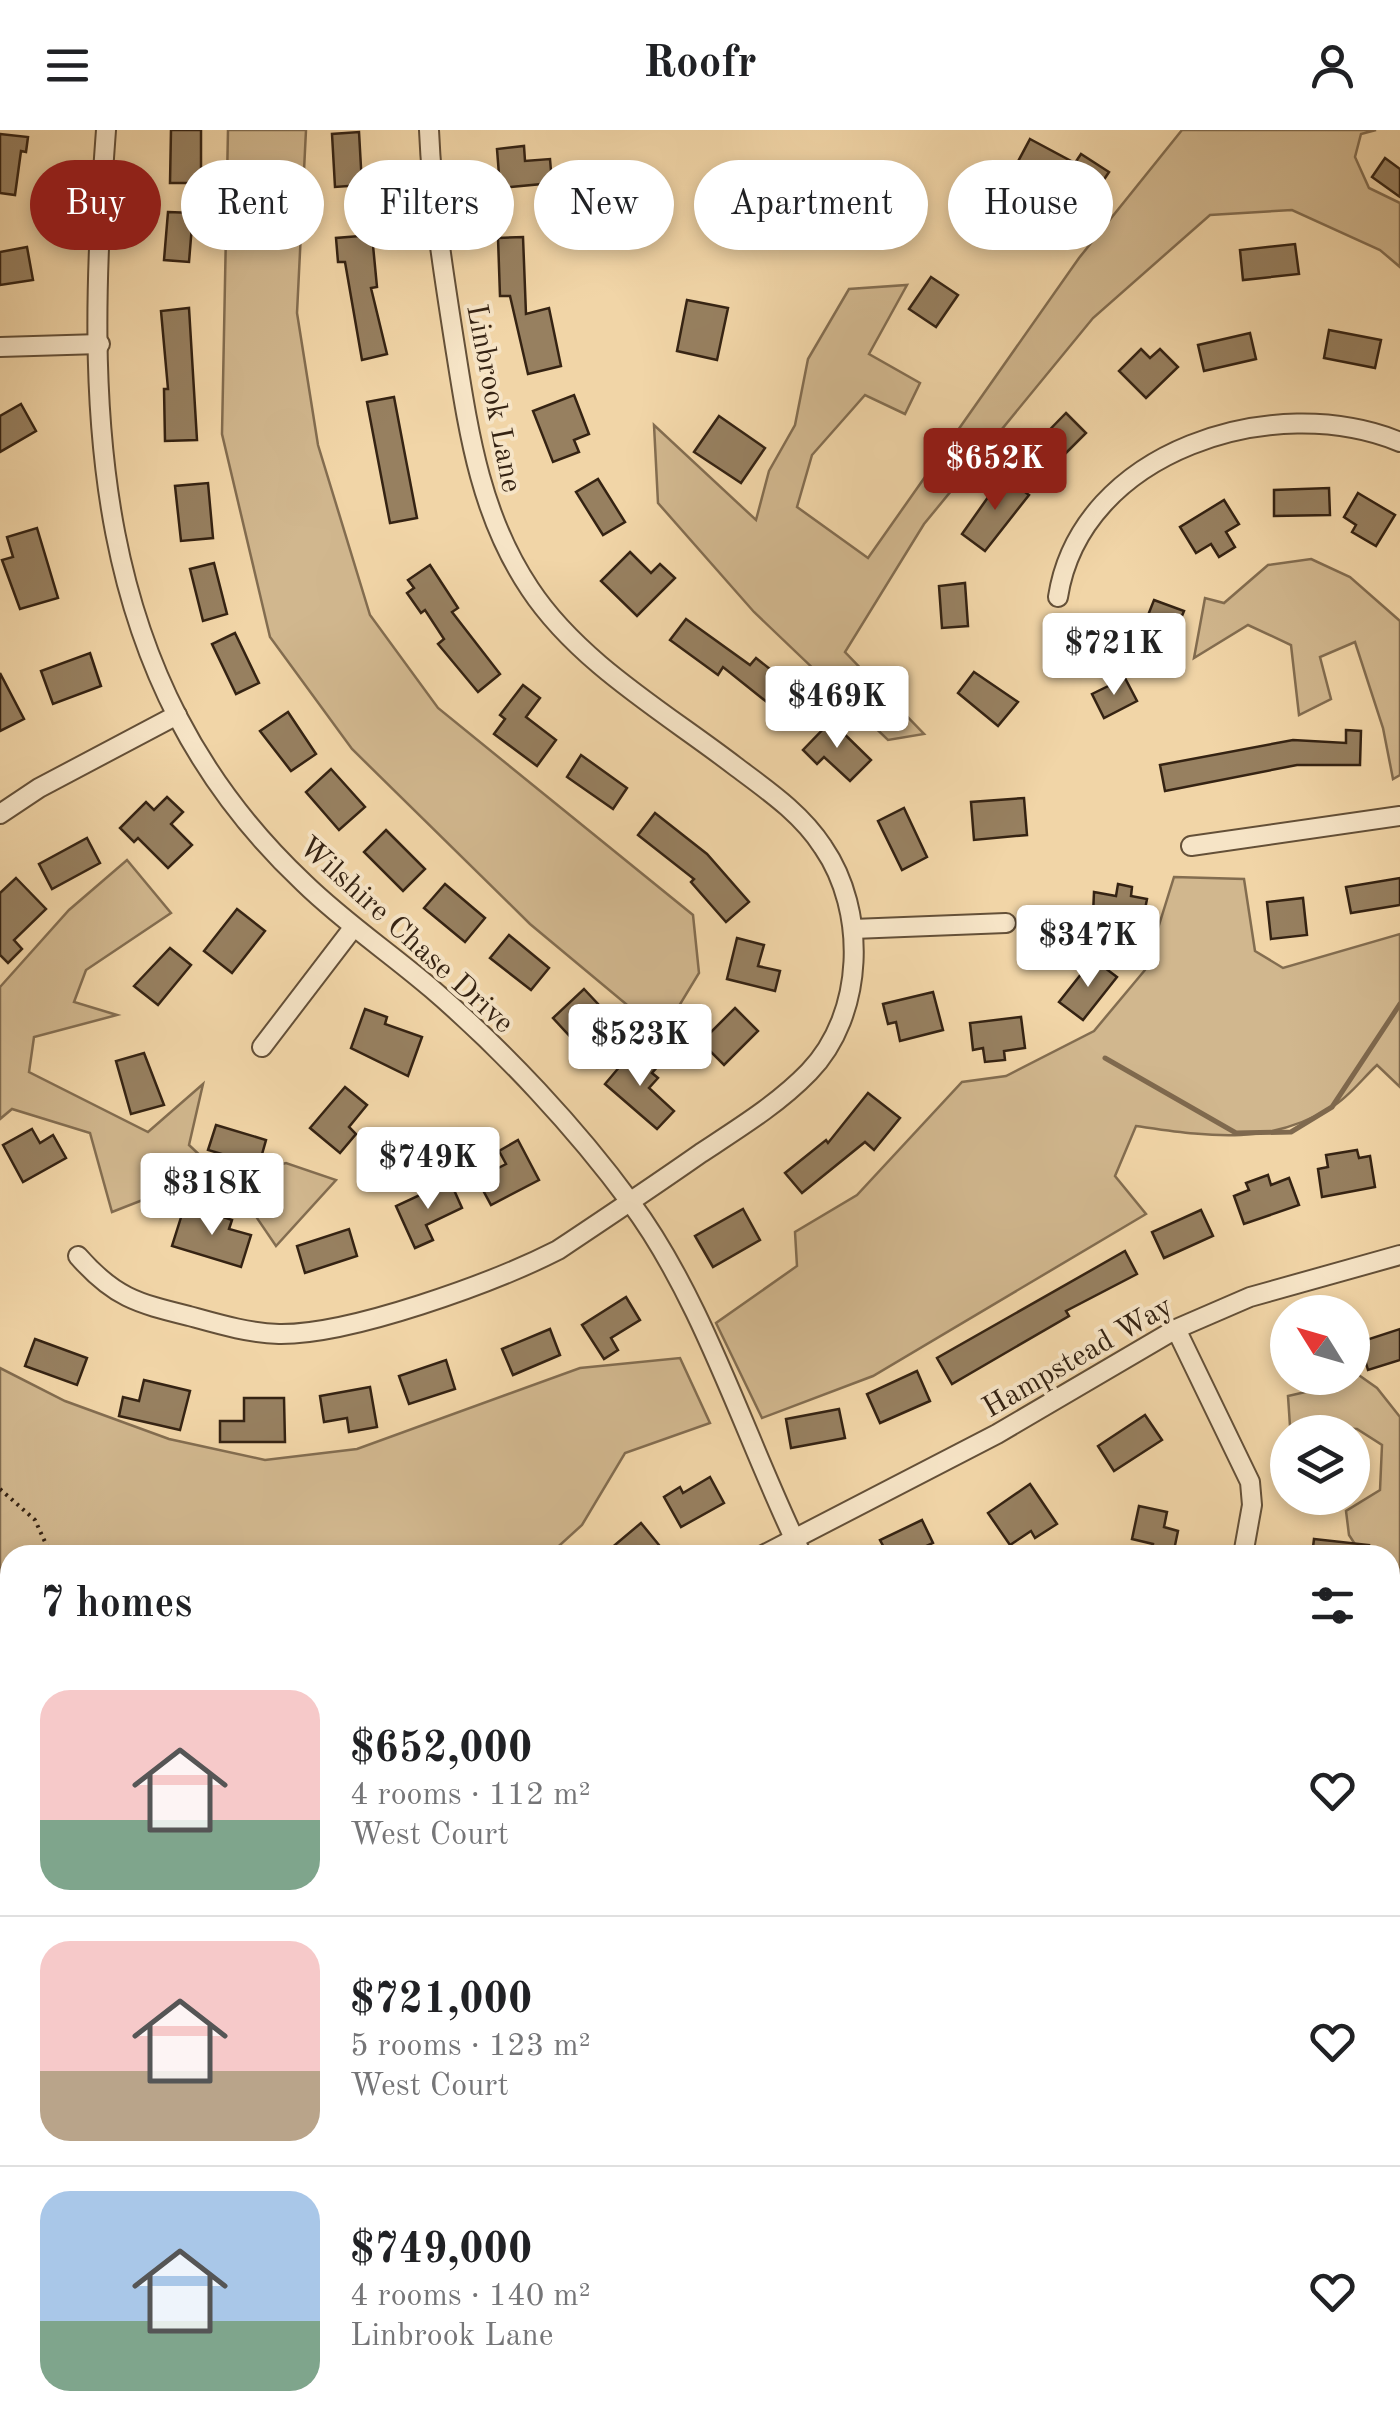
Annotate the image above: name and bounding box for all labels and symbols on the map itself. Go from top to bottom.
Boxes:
street label: Linbrook Lane [460,302,526,495]
pin: $652K [925,428,1065,513]
pin: $721K [1044,613,1184,698]
pin: $469K [767,666,907,751]
street label: Wilshire Chase Drive [293,832,519,1039]
pin: $347K [1018,905,1158,990]
pin: $523K [570,1004,710,1089]
pin: $749K [358,1127,498,1212]
pin: $318K [142,1153,282,1238]
street label: Hampstead Way [978,1291,1178,1424]
north arrow [1270,1295,1370,1395]

